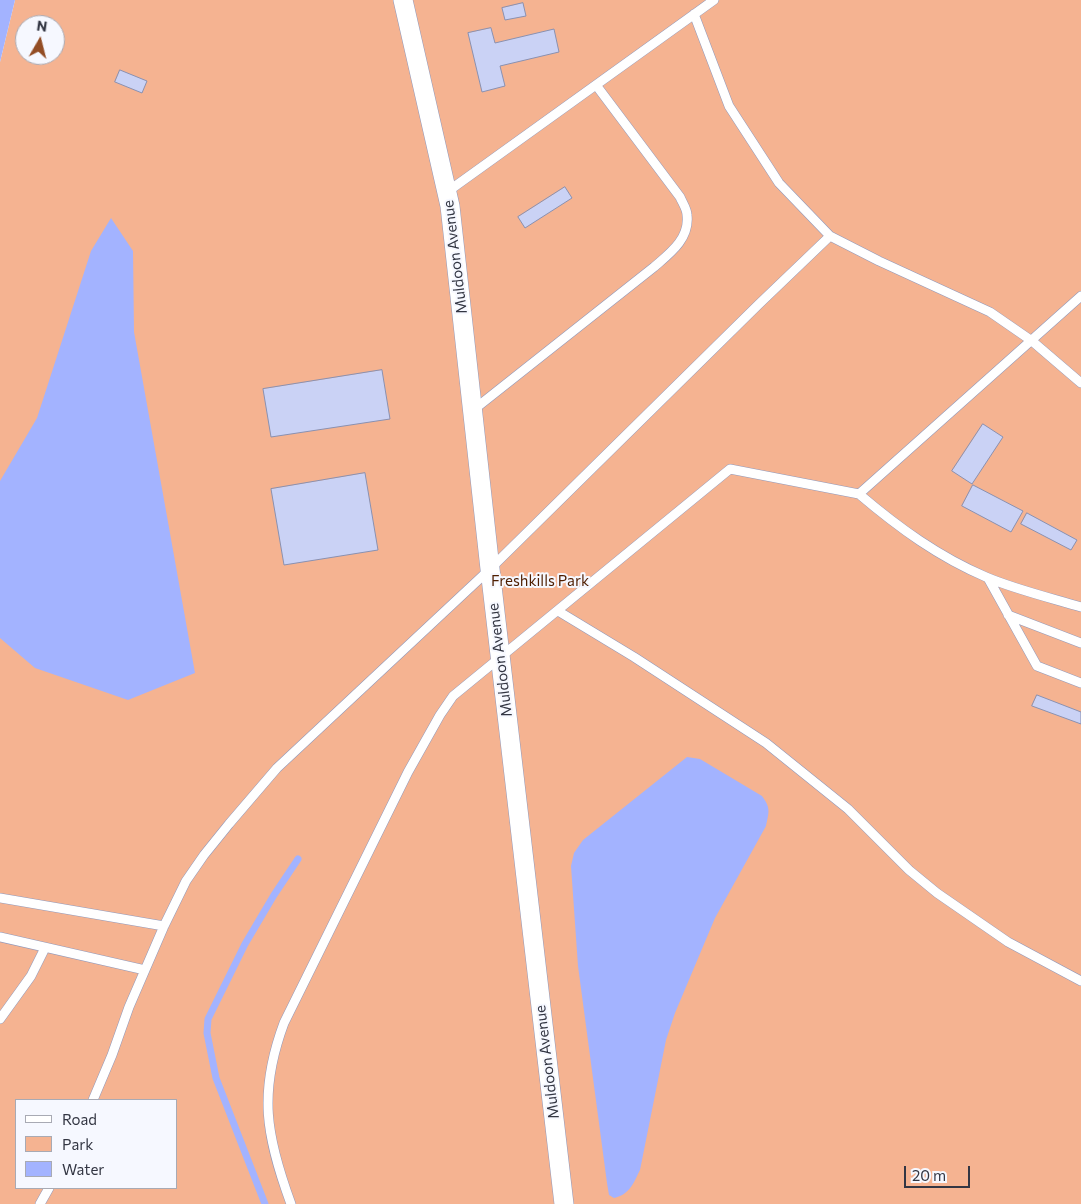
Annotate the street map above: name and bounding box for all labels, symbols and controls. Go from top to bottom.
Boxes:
north arrow [15,15,65,65]
text: N [36,16,48,35]
street label: Muldoon Avenue [439,199,471,315]
park label: Freshkills Park [491,572,589,590]
street label: Muldoon Avenue [484,602,516,718]
street label: Muldoon Avenue [531,1004,563,1120]
legend [15,1099,178,1189]
text: Road [62,1110,97,1128]
text: Park [62,1135,93,1153]
scale bar [906,1156,972,1188]
text: Water [62,1160,104,1178]
text: 20 m [912,1166,946,1184]

